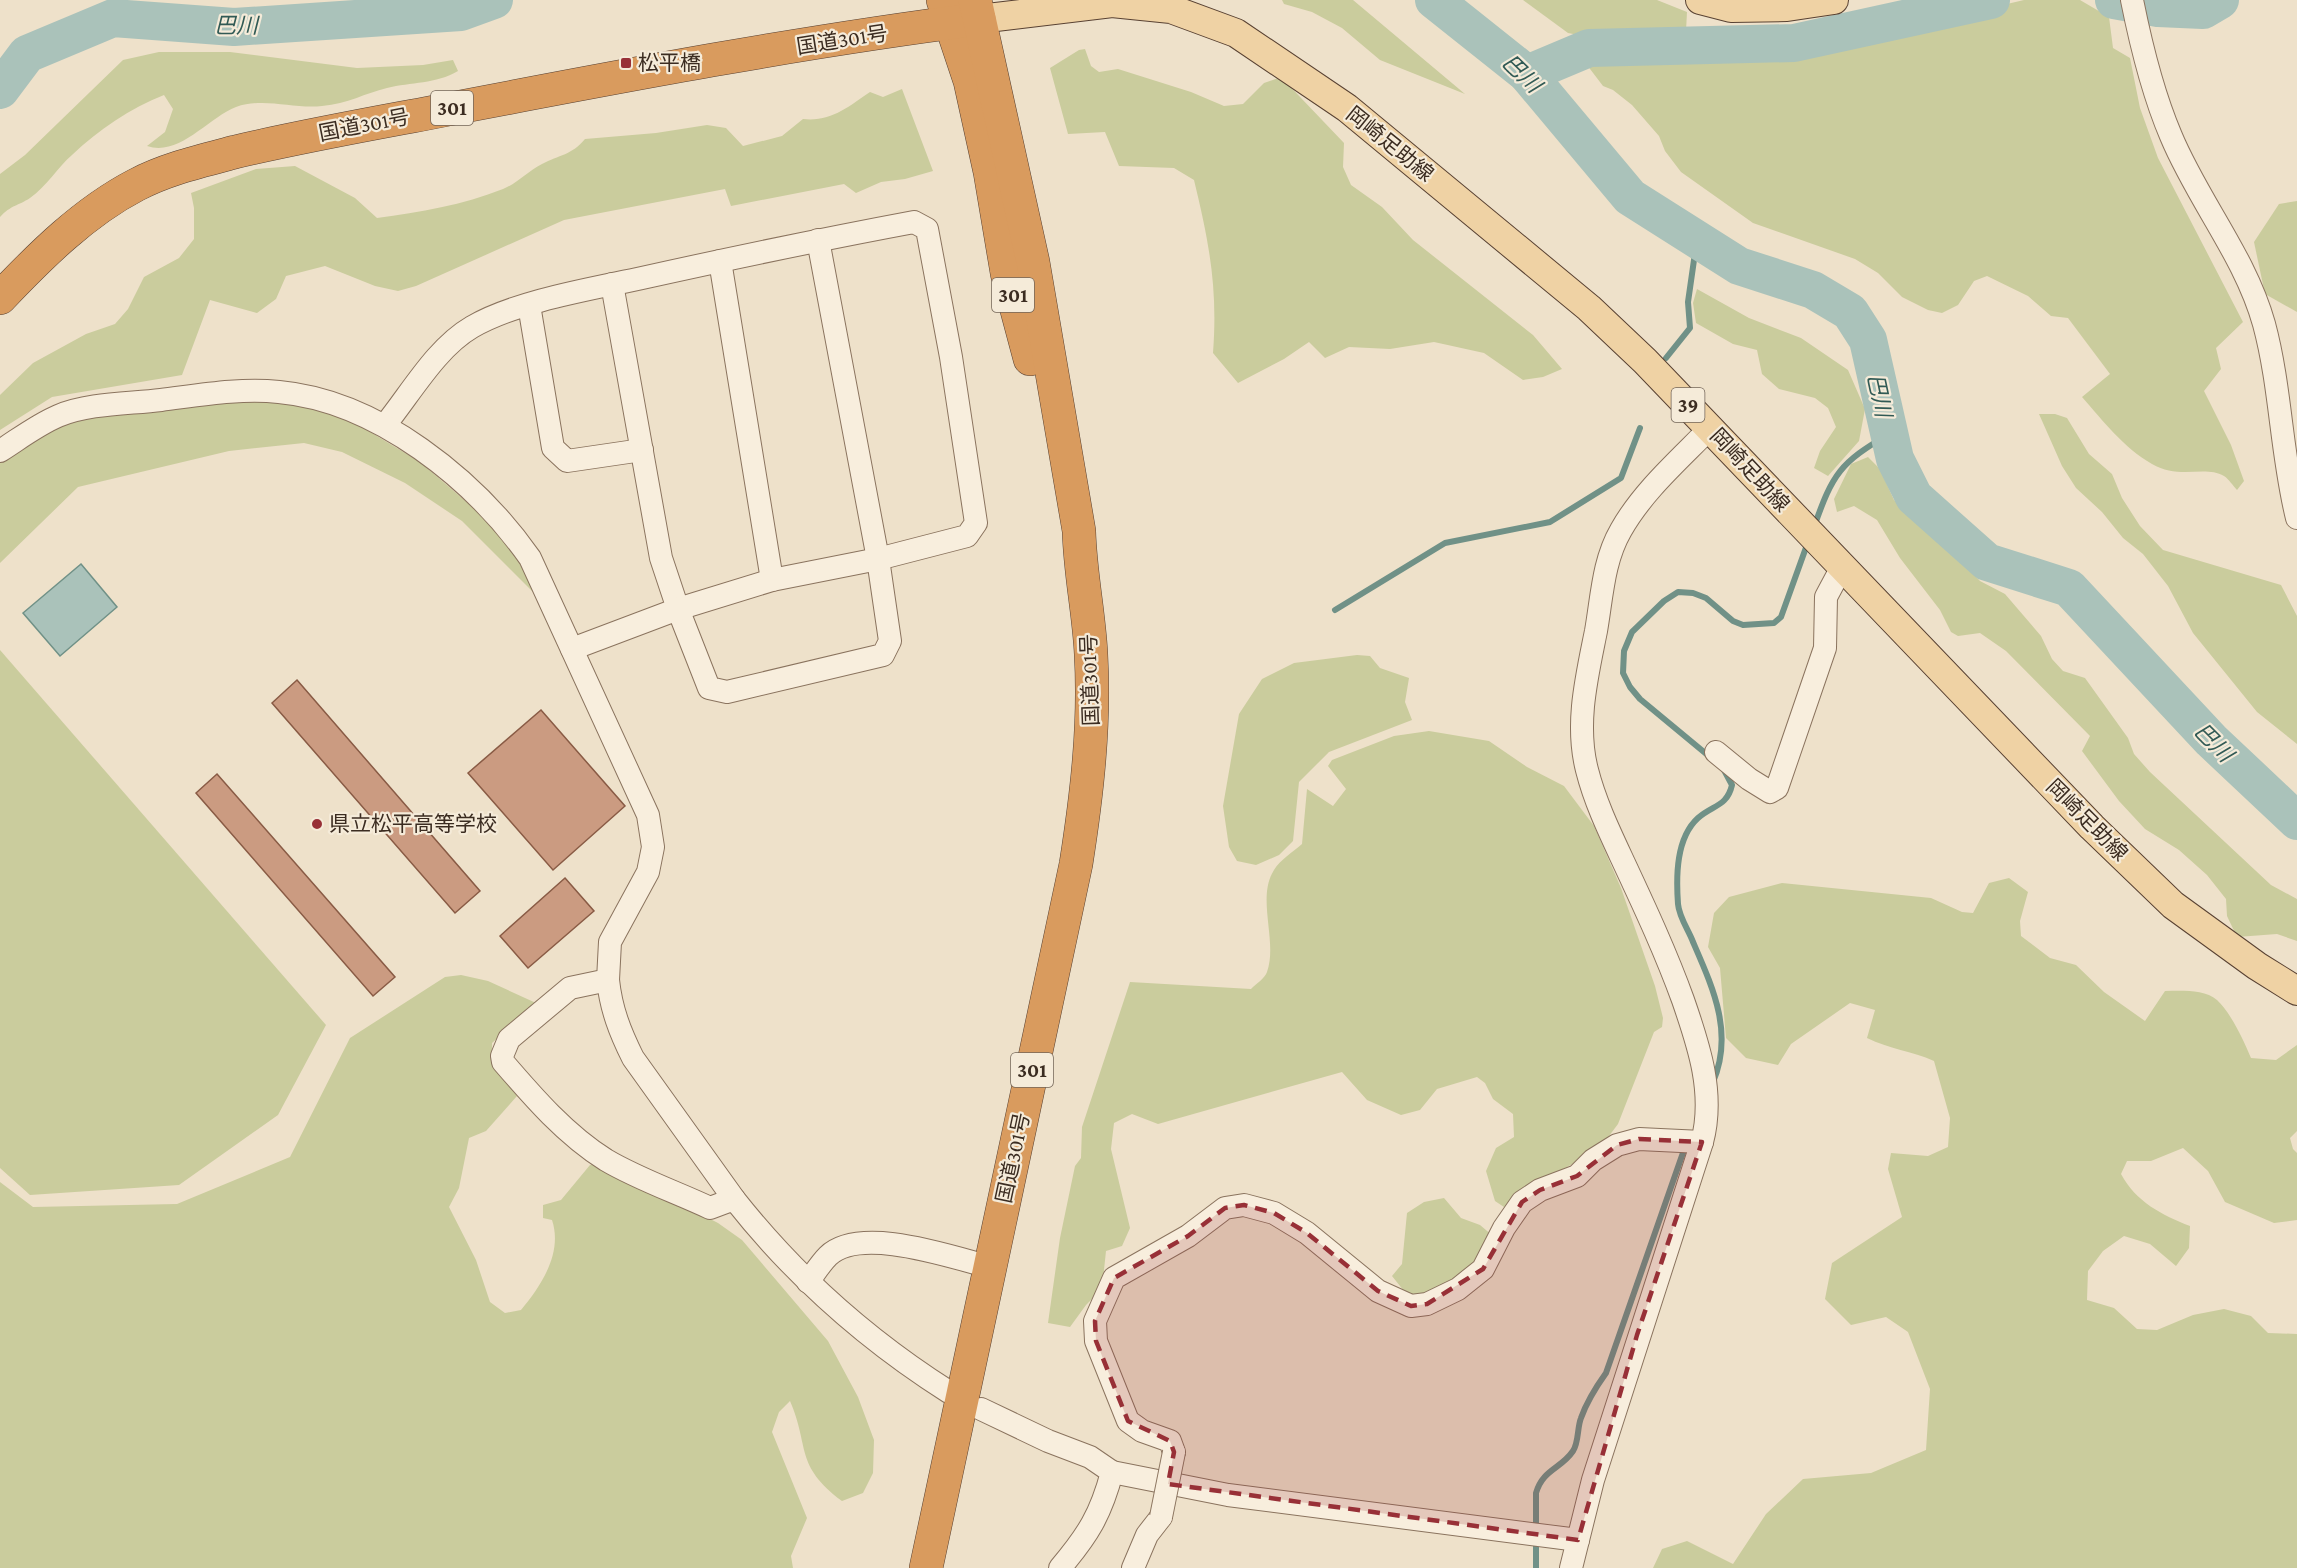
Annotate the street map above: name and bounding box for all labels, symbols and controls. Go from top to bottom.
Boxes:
water label: 巴川 [214,13,260,38]
street label: 国道301号 [795,21,889,59]
water label: 巴川 [1497,49,1548,99]
place label: 松平橋 [638,51,701,75]
marker: 松平橋 [619,56,633,70]
road number: 301 [431,91,473,125]
street label: 岡崎足助線 [1342,102,1438,186]
street label: 国道301号 [317,104,411,146]
road number: 301 [992,278,1034,312]
water label: 巴川 [1863,371,1897,421]
road number: 39 [1672,388,1704,422]
street label: 岡崎足助線 [1705,423,1795,517]
street label: 国道301号 [1076,634,1104,726]
water label: 巴川 [2189,718,2239,768]
street label: 岡崎足助線 [2041,774,2133,866]
place label: 県立松平高等学校 [329,812,497,836]
marker: 県立松平高等学校 [310,817,324,831]
road number: 301 [1011,1053,1053,1087]
street label: 国道301号 [992,1111,1034,1205]

